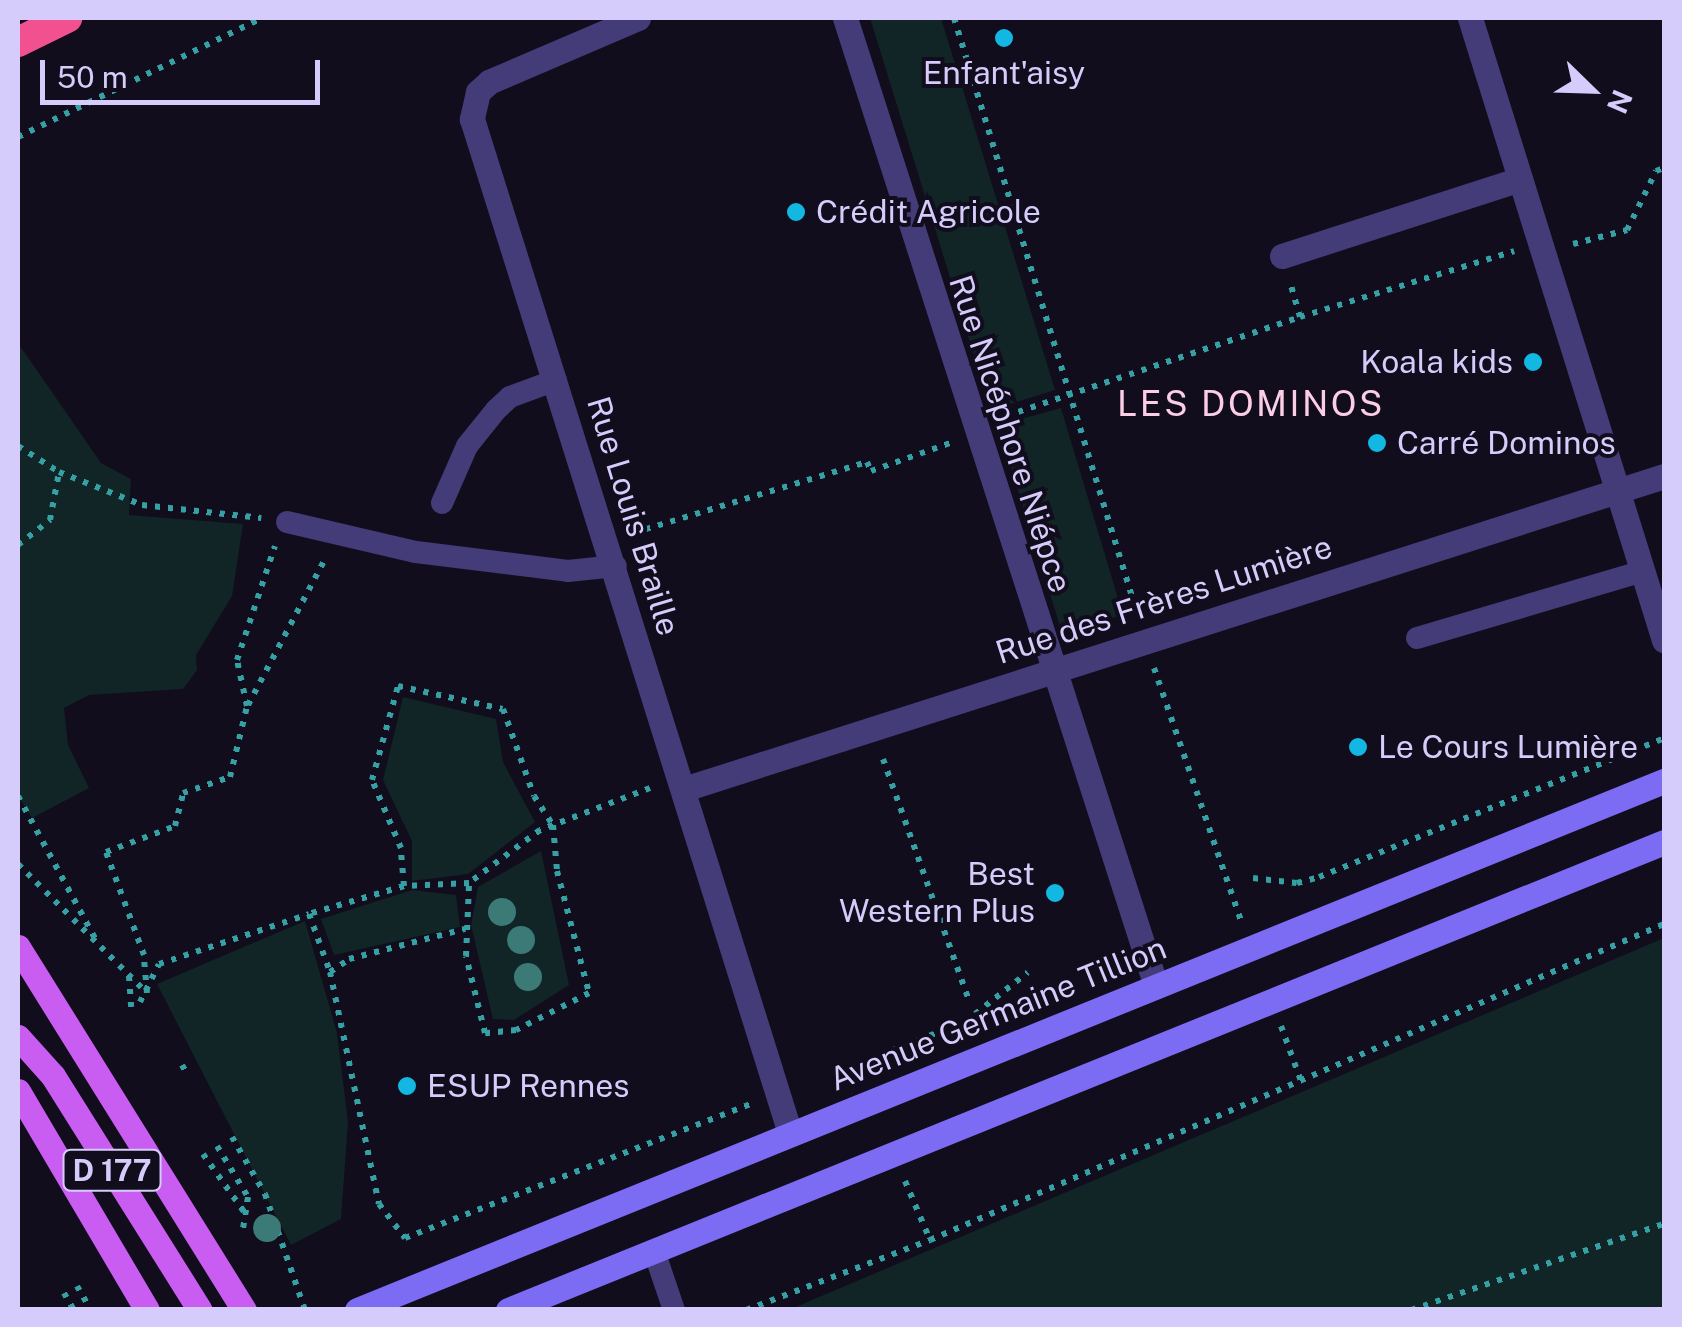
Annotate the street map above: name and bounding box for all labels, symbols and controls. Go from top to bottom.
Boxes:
marker: Enfant'aisy [993,27,1015,49]
scale bar [45,40,325,102]
north arrow [1542,40,1642,140]
place label: Enfant'aisy [923,54,1085,92]
text: 50 m [57,59,128,95]
text: N [1601,85,1640,118]
place label: Crédit Agricole [816,193,1041,231]
marker: Crédit Agricole [785,201,807,223]
street label: Rue Nicéphore Niépce [940,270,1080,598]
place label: Koala kids [1360,343,1513,381]
marker: Koala kids [1522,351,1544,373]
district label: LES DOMINOS [1117,383,1385,425]
street label: Rue Louis Braille [578,392,688,640]
place label: Carré Dominos [1397,424,1616,462]
marker: Carré Dominos [1366,432,1388,454]
street label: Rue des Frères Lumière [991,527,1337,673]
place label: Le Cours Lumière [1378,728,1638,766]
marker: Le Cours Lumière [1347,736,1369,758]
place label: Best Western Plus [839,856,1035,931]
marker: Best Western Plus [1044,882,1066,904]
street label: Avenue Germaine Tillion [824,929,1172,1099]
place label: ESUP Rennes [427,1067,629,1105]
marker: ESUP Rennes [396,1075,418,1097]
road number: D 177 [62,1145,162,1195]

